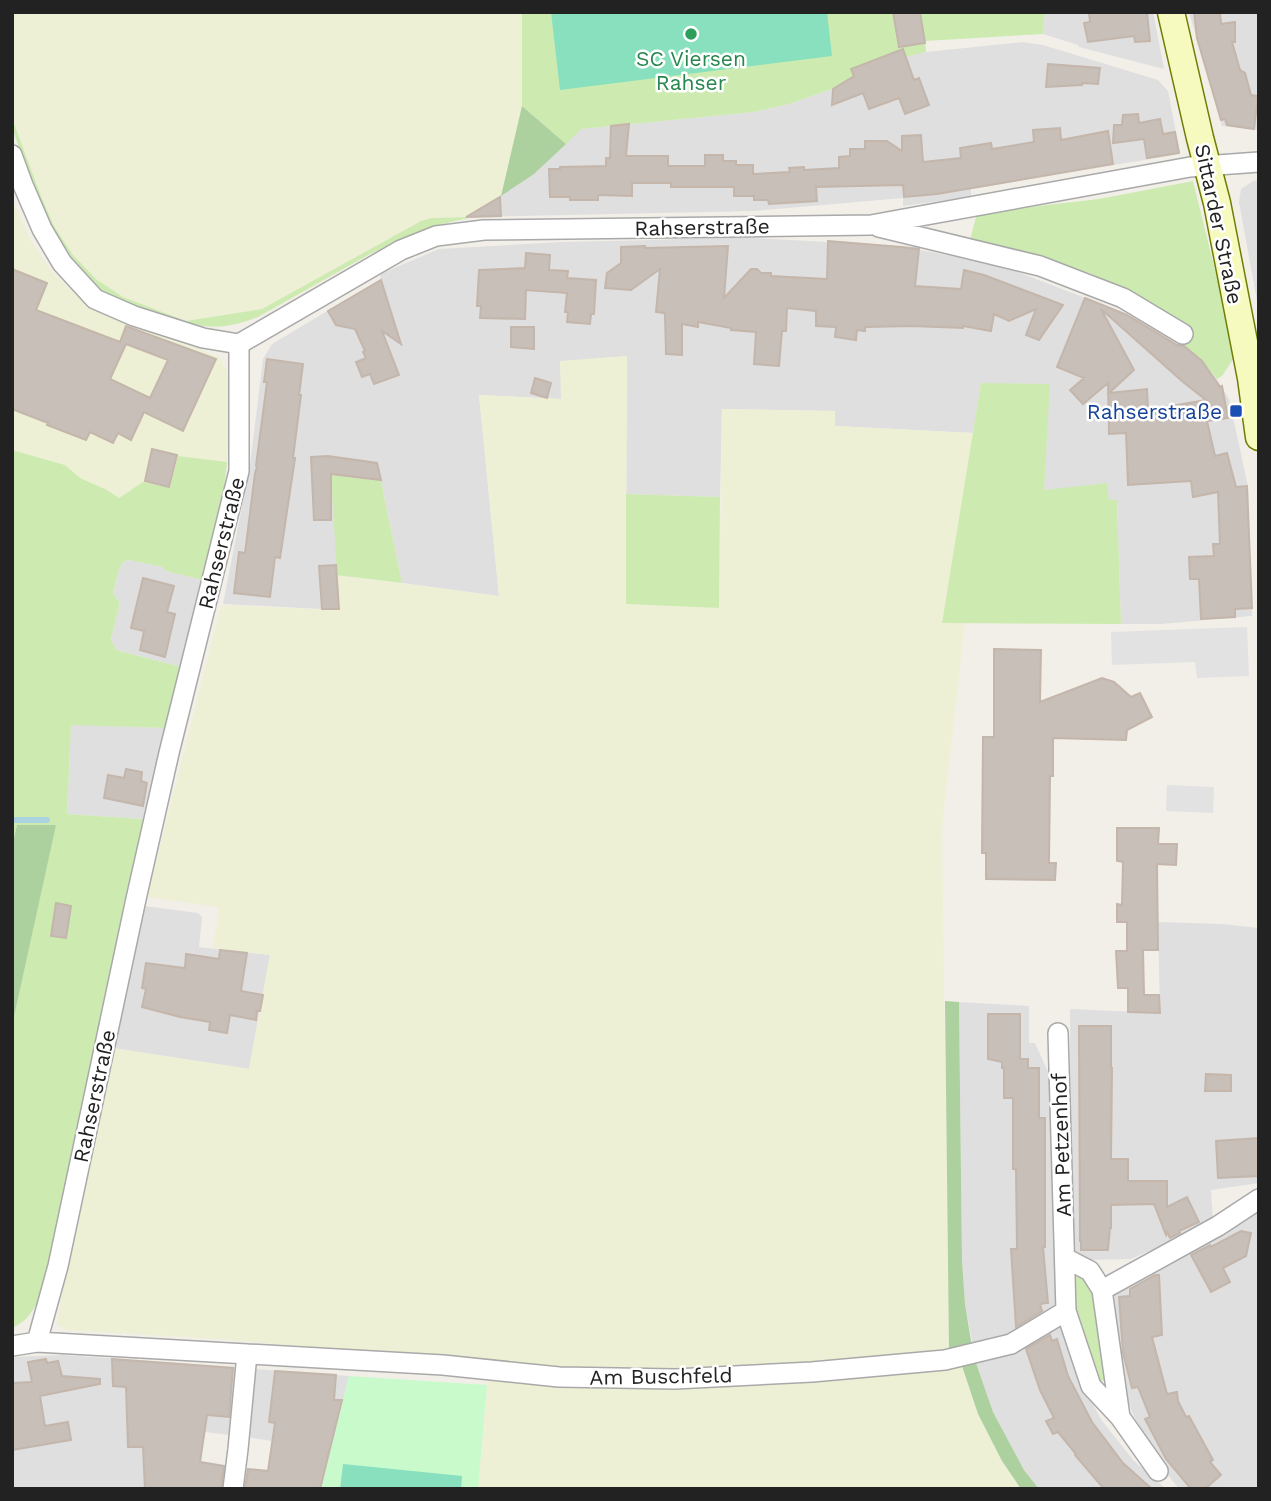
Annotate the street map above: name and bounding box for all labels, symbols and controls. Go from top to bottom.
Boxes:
marker: SC Viersen Rahser [683,26,699,42]
place label: SC Viersen Rahser [636,46,746,95]
street label: Sittarder Straße [1190,142,1248,306]
street label: Rahserstraße [634,213,770,241]
place label: Rahserstraße [1087,399,1222,424]
marker: Rahserstraße [1228,403,1244,419]
street label: Rahserstraße [193,474,249,612]
street label: Rahserstraße [68,1027,120,1165]
street label: Am Petzenhof [1046,1073,1076,1217]
street label: Am Buschfeld [589,1362,733,1390]

